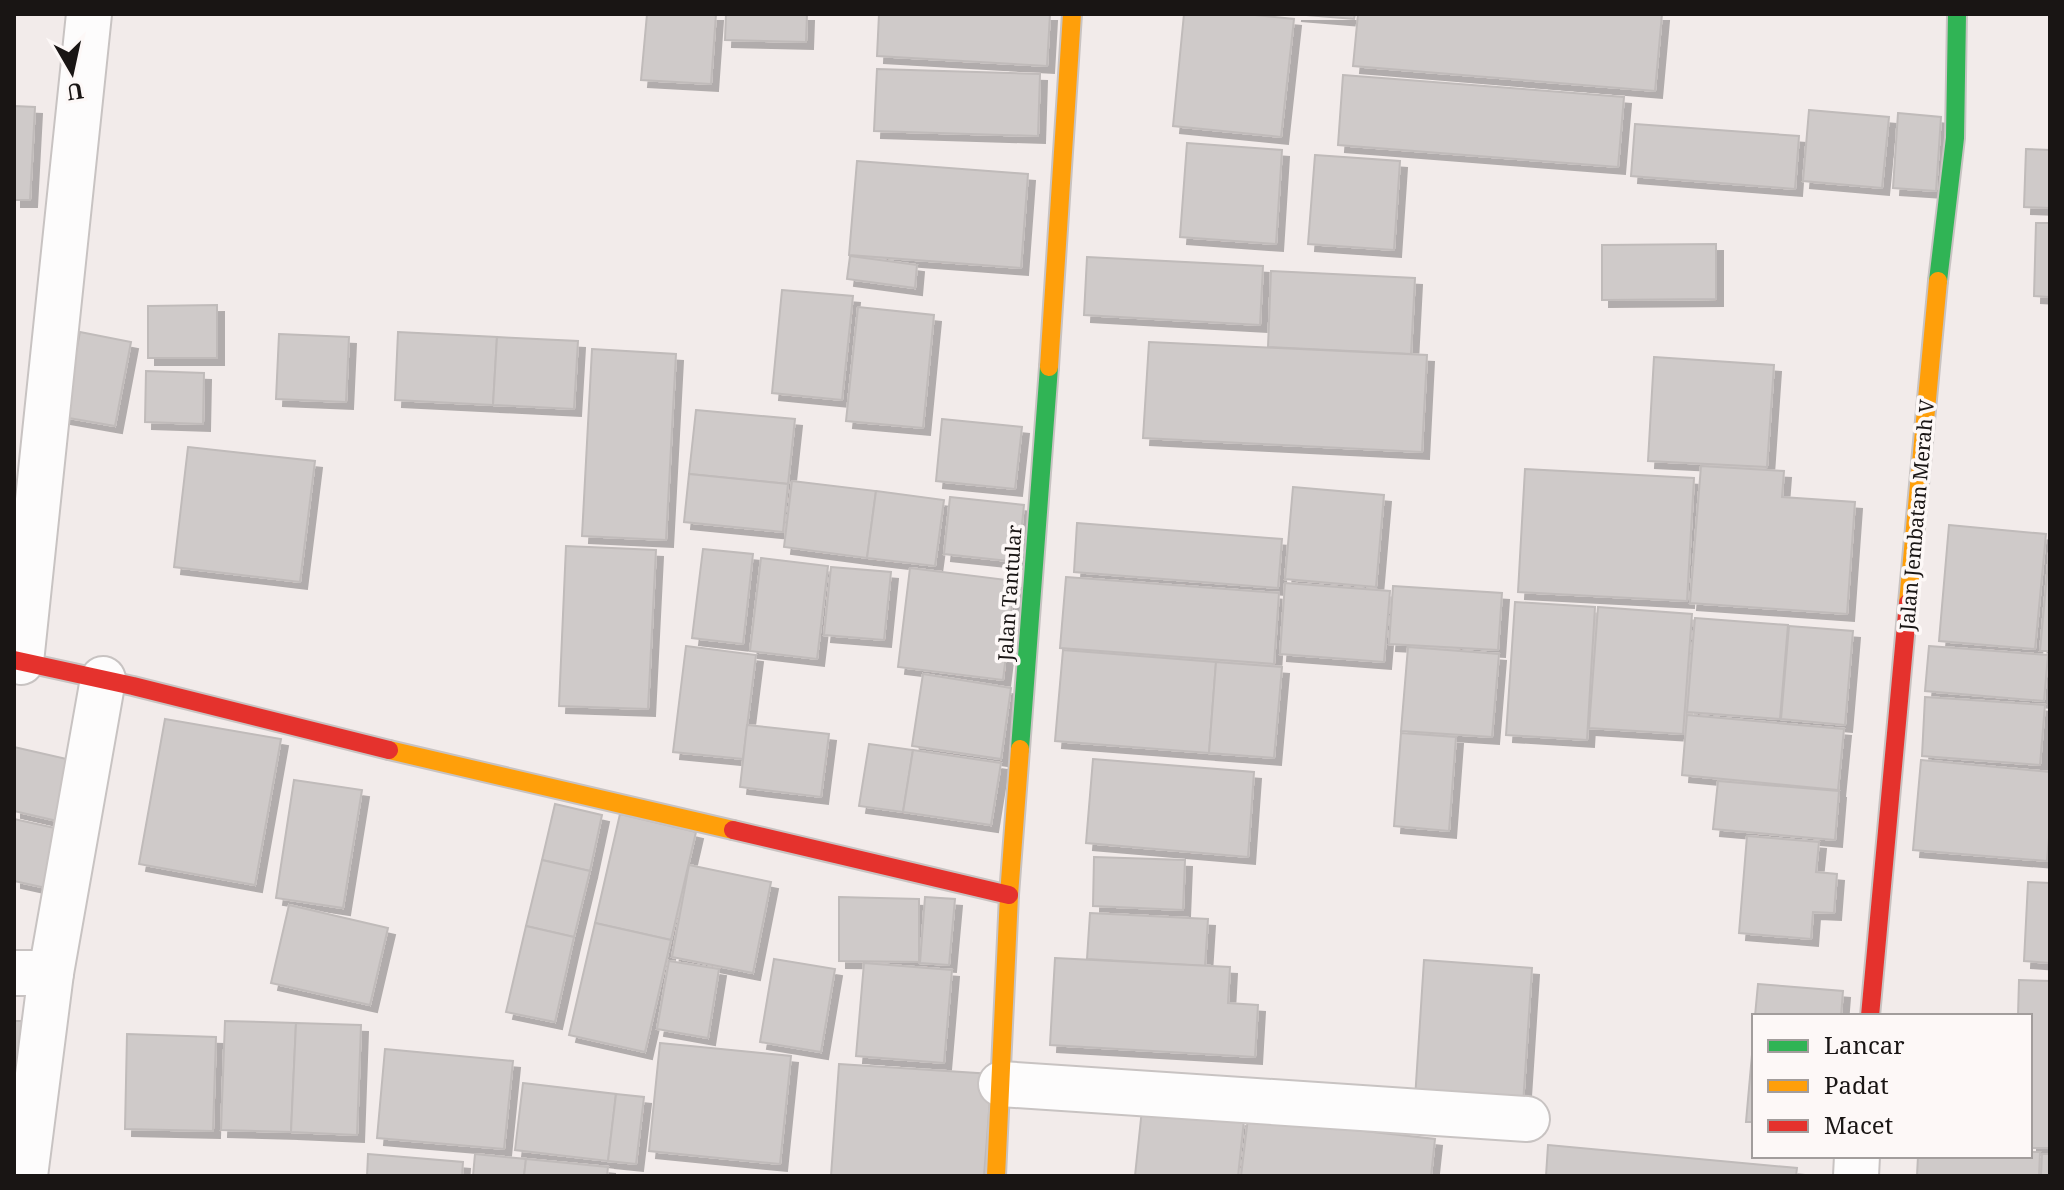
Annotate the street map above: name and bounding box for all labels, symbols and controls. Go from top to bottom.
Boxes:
north arrow [32,32,112,112]
text: U [64,77,86,109]
street label: Jalan Jembatan Merah V [1893,398,1940,633]
street label: Jalan Tantular [991,523,1028,663]
legend [1752,1014,2032,1158]
text: Lancar [1824,1028,1905,1061]
text: Padat [1824,1068,1889,1101]
text: Macet [1824,1108,1893,1141]

